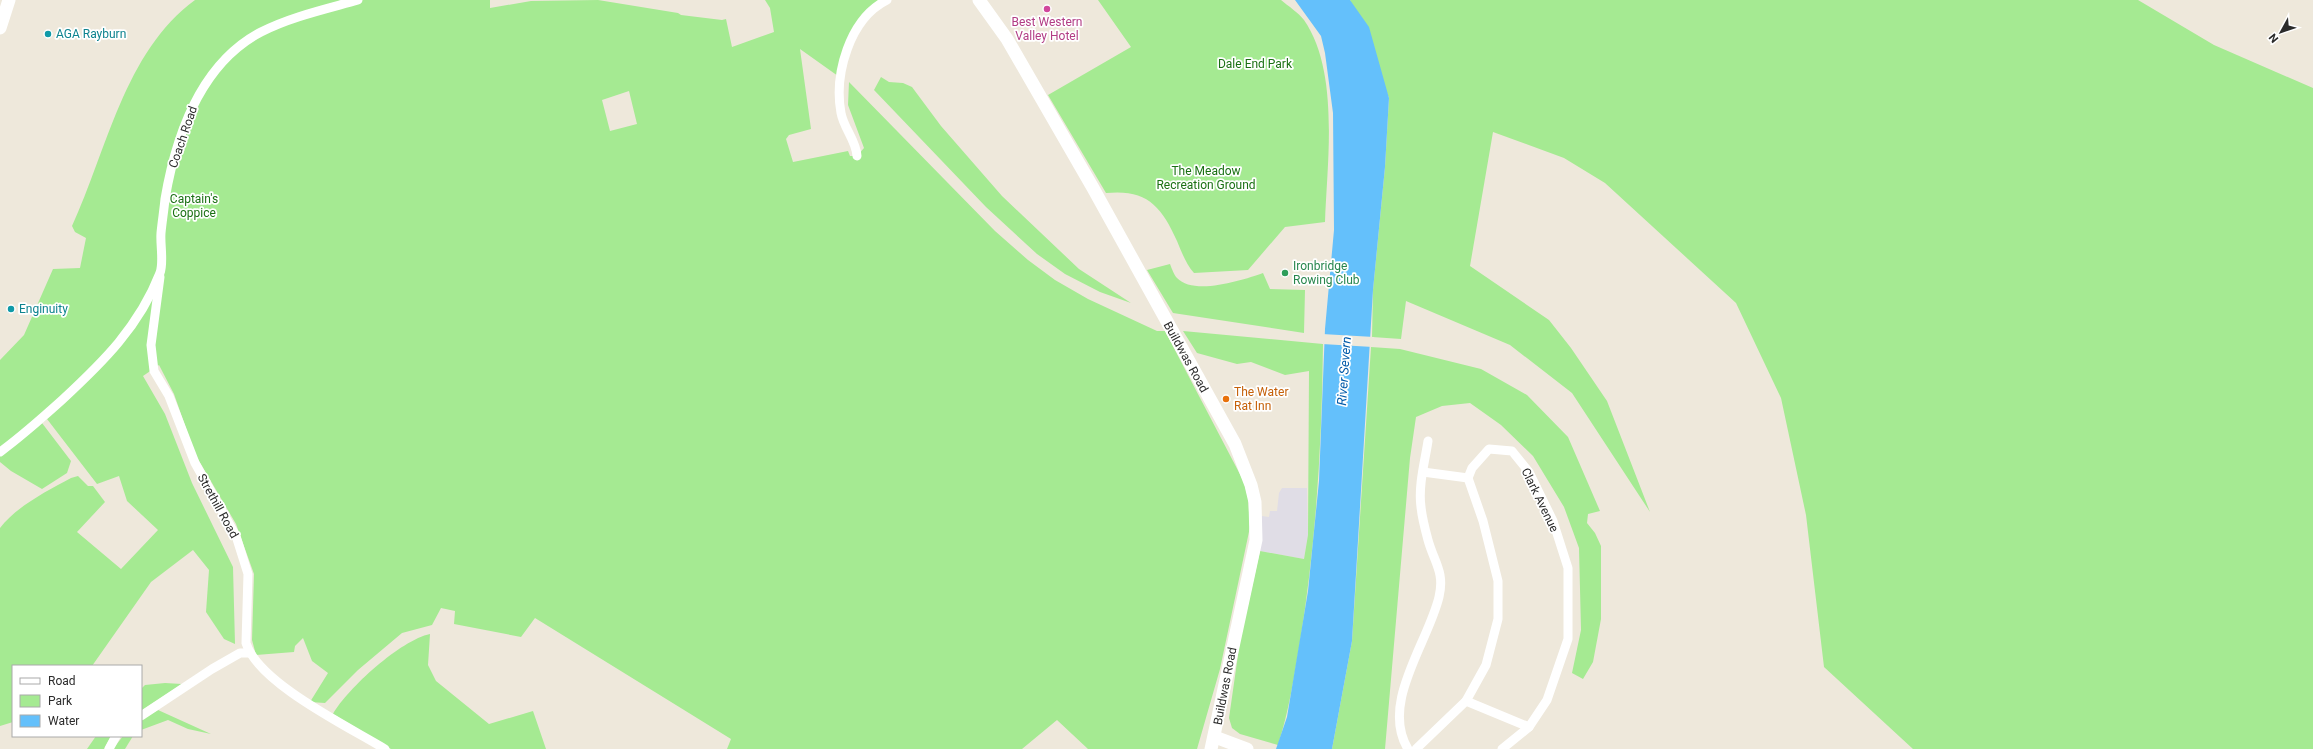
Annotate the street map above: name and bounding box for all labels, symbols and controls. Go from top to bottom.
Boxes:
marker: Best Western Valley Hotel [1042,4,1052,14]
north arrow [2261,12,2301,52]
place label: Best Western Valley Hotel [1012,15,1082,43]
place label: AGA Rayburn [56,27,126,41]
marker: AGA Rayburn [43,29,53,39]
text: N [2266,31,2281,45]
park label: Dale End Park [1218,57,1293,71]
street label: Coach Road [166,104,200,170]
park label: The Meadow Recreation Ground [1156,164,1256,192]
park label: Captain's Coppice [170,192,218,220]
place label: Ironbridge Rowing Club [1293,259,1360,287]
marker: Ironbridge Rowing Club [1280,268,1290,278]
place label: Enginuity [19,302,68,316]
marker: Enginuity [6,304,16,314]
street label: Buildwas Road [1161,319,1211,395]
water label: River Severn [1334,336,1354,406]
place label: The Water Rat Inn [1234,385,1288,413]
marker: The Water Rat Inn [1221,394,1231,404]
street label: Clark Avenue [1518,466,1562,534]
street label: Strethill Road [195,471,241,541]
street label: Buildwas Road [1211,646,1239,726]
legend [12,665,142,737]
text: Road [48,674,76,688]
text: Park [48,694,73,708]
text: Water [48,714,79,728]

